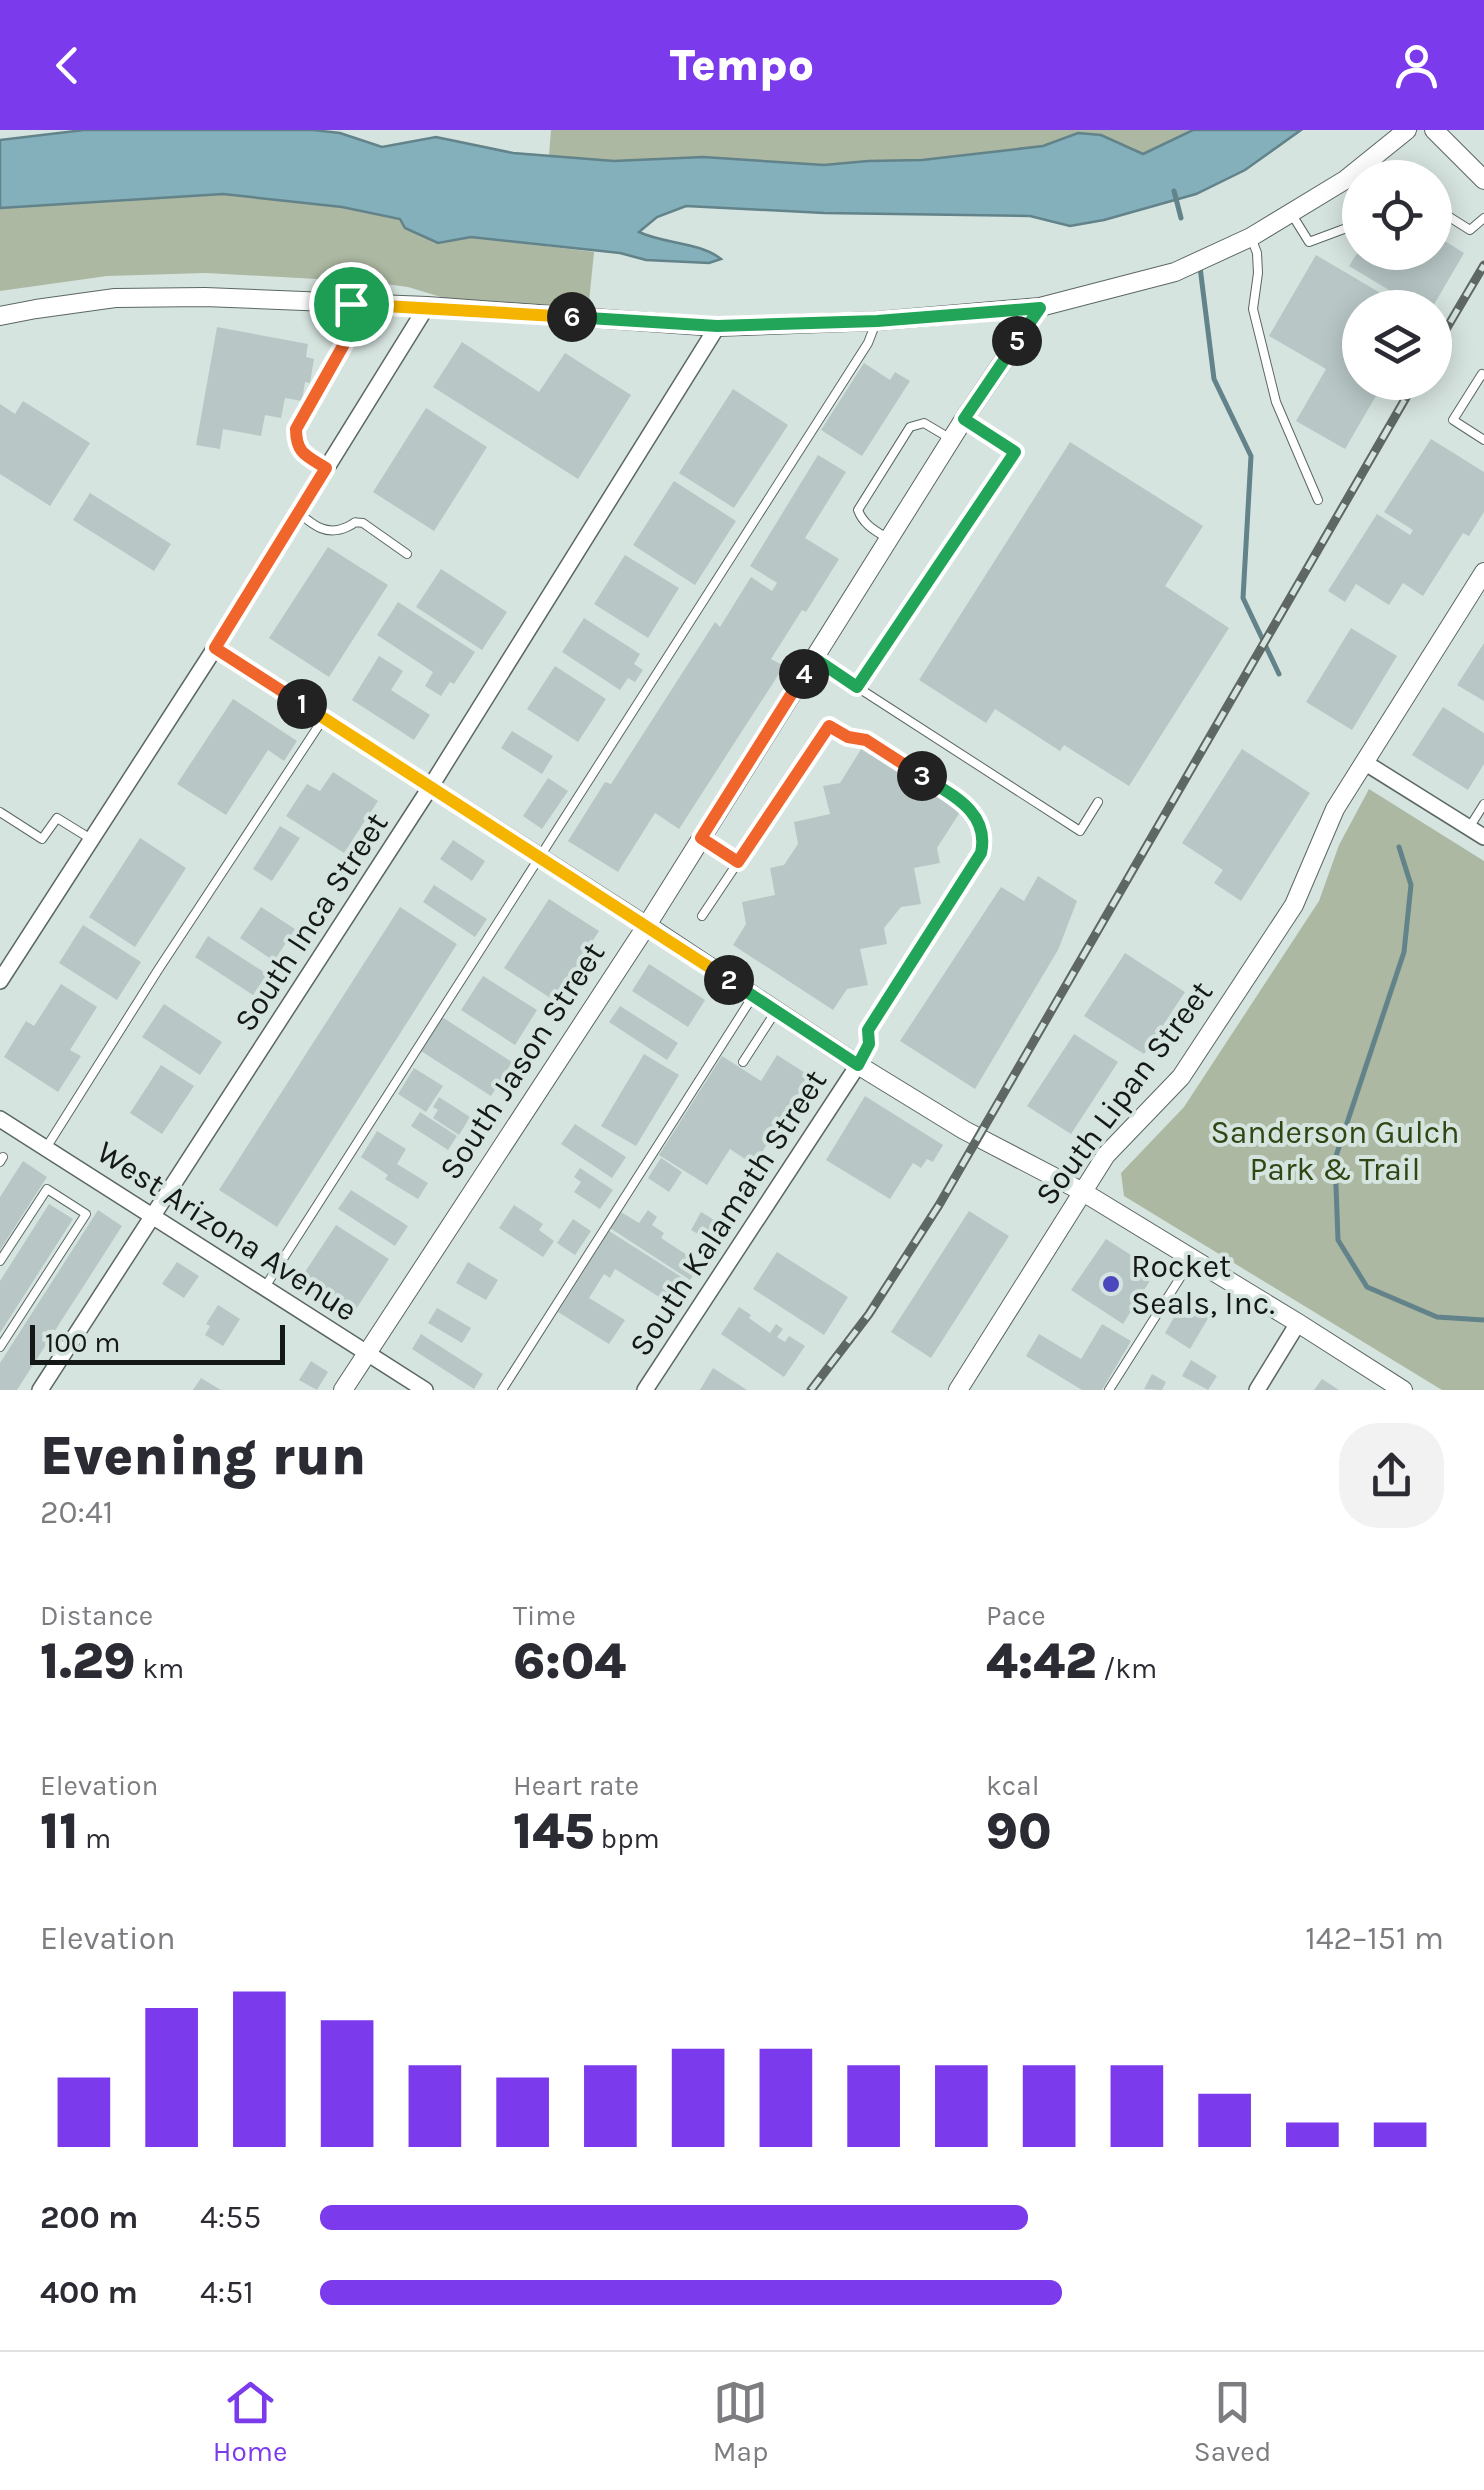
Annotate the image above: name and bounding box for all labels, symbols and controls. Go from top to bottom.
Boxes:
icon: back [40,38,95,93]
icon: person [1389,38,1444,93]
text: Tempo [670,39,814,91]
map controls [1342,160,1452,400]
button: locate [1342,160,1452,270]
pin [309,262,394,347]
icon: arrive [324,277,379,332]
button: layers [1342,290,1452,400]
pin: 6 [547,292,597,342]
text: 6 [564,300,581,333]
pin: 5 [992,316,1042,366]
text: 5 [1009,324,1025,357]
pin: 4 [779,649,829,699]
text: 4 [796,657,812,690]
pin: 1 [277,679,327,729]
text: 1 [297,687,307,720]
pin: 3 [897,751,947,801]
text: 3 [913,759,931,792]
street label: South Inca Street [227,806,395,1038]
street label: South Jason Street [432,936,612,1186]
pin: 2 [704,955,754,1005]
text: 2 [721,963,737,996]
street label: South Lipan Street [1028,974,1220,1212]
street label: South Kalamath Street [622,1063,834,1363]
park label: Sanderson Gulch Park & Trail [1210,1114,1460,1188]
street label: West Arizona Avenue [90,1133,364,1329]
place label: Rocket Seals, Inc. [1131,1248,1275,1322]
marker: Rocket Seals, Inc. [1100,1273,1122,1295]
scale bar [30,1320,285,1364]
text: 100 m [45,1326,120,1359]
button: share [1339,1423,1444,1528]
text: Evening run [40,1424,366,1488]
text: 20:41 [40,1494,113,1531]
text: Distance [40,1599,153,1632]
text: Time [513,1599,576,1632]
text: Pace [986,1599,1046,1632]
text: 1.29 [40,1632,136,1691]
text: 6:04 [513,1632,626,1691]
text: 4:42 [986,1632,1096,1691]
text: km [136,1652,184,1685]
text: /km [1096,1652,1157,1685]
text: Elevation [40,1769,159,1802]
text: Heart rate [513,1769,639,1802]
text: kcal [986,1769,1039,1802]
text: 11 [40,1802,78,1861]
text: 145 [513,1802,594,1861]
text: 90 [986,1802,1052,1861]
text: m [78,1822,111,1855]
text: bpm [594,1822,660,1855]
text: Elevation [40,1920,175,1957]
text: 142–151 m [1305,1920,1444,1957]
text: 200 m [40,2199,138,2236]
text: 4:55 [200,2199,261,2236]
text: 400 m [40,2274,138,2311]
text: 4:51 [200,2274,254,2311]
tab: Home [213,2375,287,2468]
tab: Map [713,2375,768,2468]
tab: Saved [1194,2375,1271,2468]

